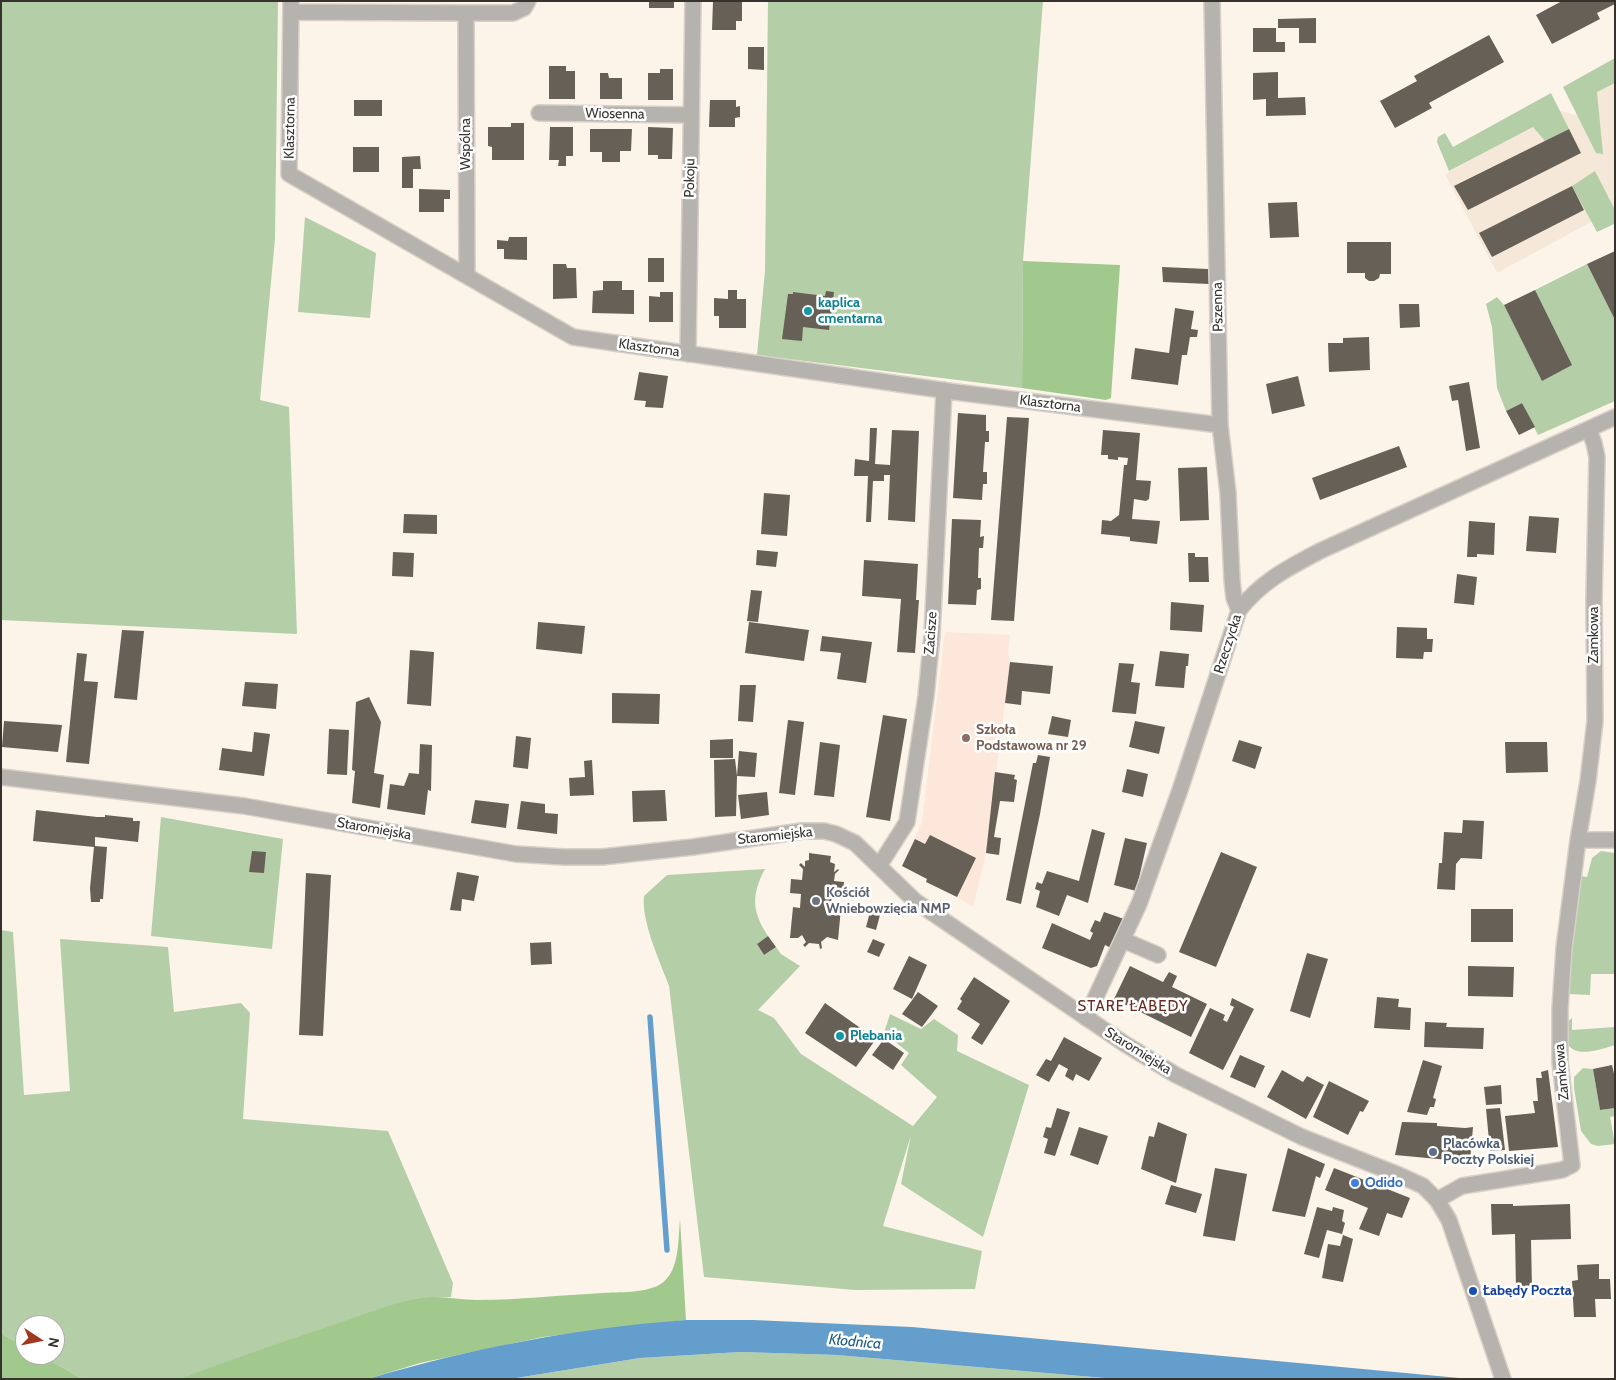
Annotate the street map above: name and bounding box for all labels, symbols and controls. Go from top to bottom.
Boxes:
street label: Klasztorna [281,97,299,159]
street label: Wiosenna [585,105,645,123]
street label: Wspólna [458,118,474,170]
street label: Pokoju [681,158,699,198]
street label: Pszenna [1209,282,1227,332]
place label: kaplica cmentarna [818,295,882,328]
marker: kaplica cmentarna [802,305,814,317]
street label: Klasztorna [617,335,681,361]
street label: Klasztorna [1018,392,1082,416]
street label: Zamkowa [1586,607,1602,663]
street label: Zacisze [921,611,941,655]
street label: Rzeczycka [1211,612,1245,676]
place label: Szkoła Podstawowa nr 29 [976,722,1087,754]
marker: Szkoła Podstawowa nr 29 [960,732,972,744]
street label: Staromiejska [335,814,413,844]
street label: Staromiejska [737,824,813,848]
place label: Kościół Wniebowzięcia NMP [826,885,950,918]
marker: Kościół Wniebowzięcia NMP [810,895,822,907]
district label: STARE ŁABĘDY [1076,998,1190,1016]
street label: Staromiejska [1102,1024,1174,1078]
place label: Plebania [850,1028,902,1044]
marker: Plebania [834,1030,846,1042]
street label: Zamkowa [1551,1043,1573,1101]
place label: Placówka Poczty Polskiej [1443,1136,1534,1168]
marker: Placówka Poczty Polskiej [1427,1146,1439,1158]
place label: Odido [1365,1175,1403,1191]
marker: Odido [1349,1177,1361,1189]
place label: Łabędy Poczta [1483,1283,1572,1299]
marker: Łabędy Poczta [1467,1285,1479,1297]
north arrow [15,1315,65,1365]
water label: Kłodnica [828,1331,882,1353]
text: N [44,1336,64,1349]

